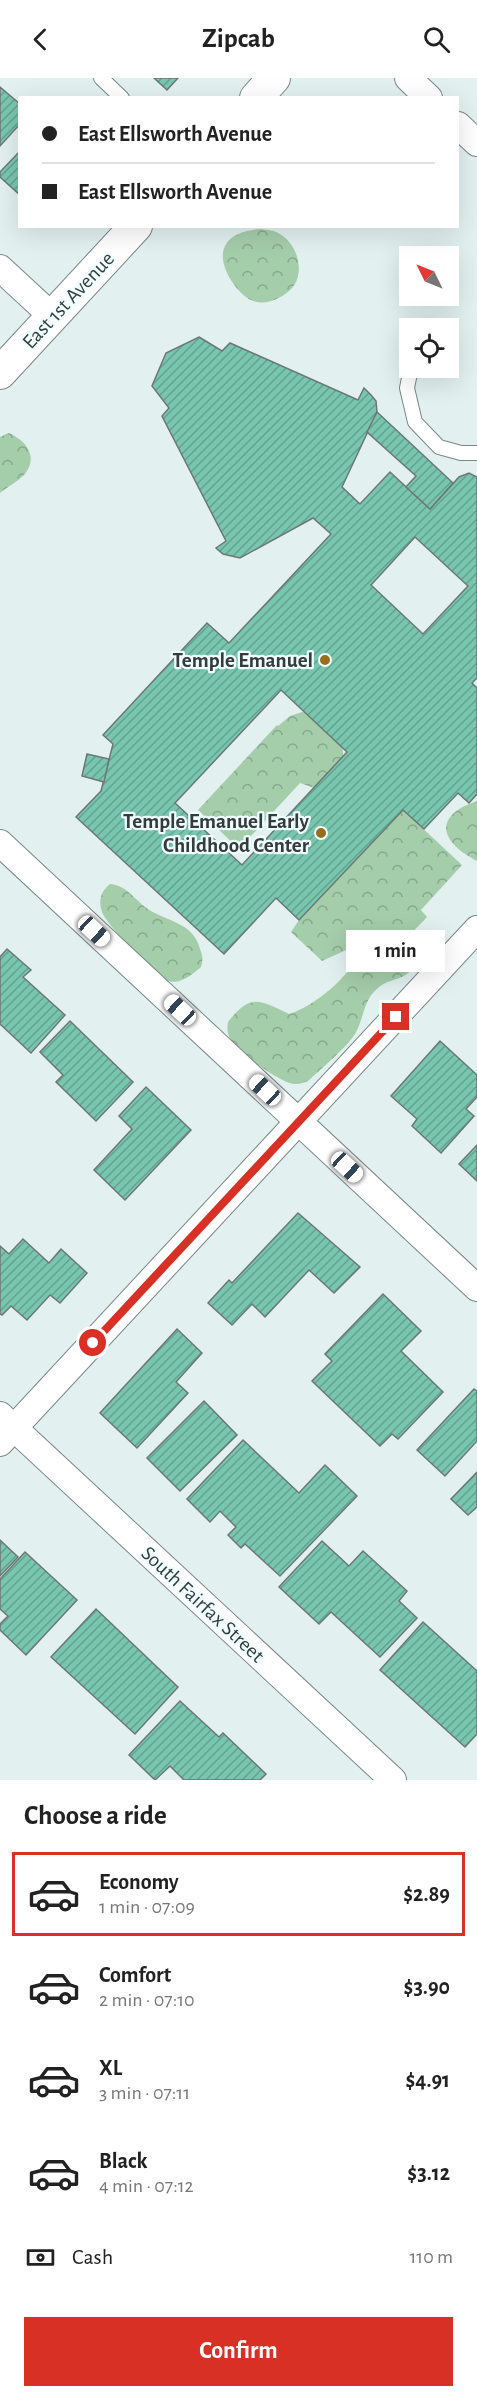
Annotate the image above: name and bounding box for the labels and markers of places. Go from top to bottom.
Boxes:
place label: Temple Emanuel [173,650,313,671]
marker: Temple Emanuel [318,653,332,667]
place label: Temple Emanuel Early Childhood Center [123,811,310,856]
marker: Temple Emanuel Early Childhood Center [314,826,328,840]

